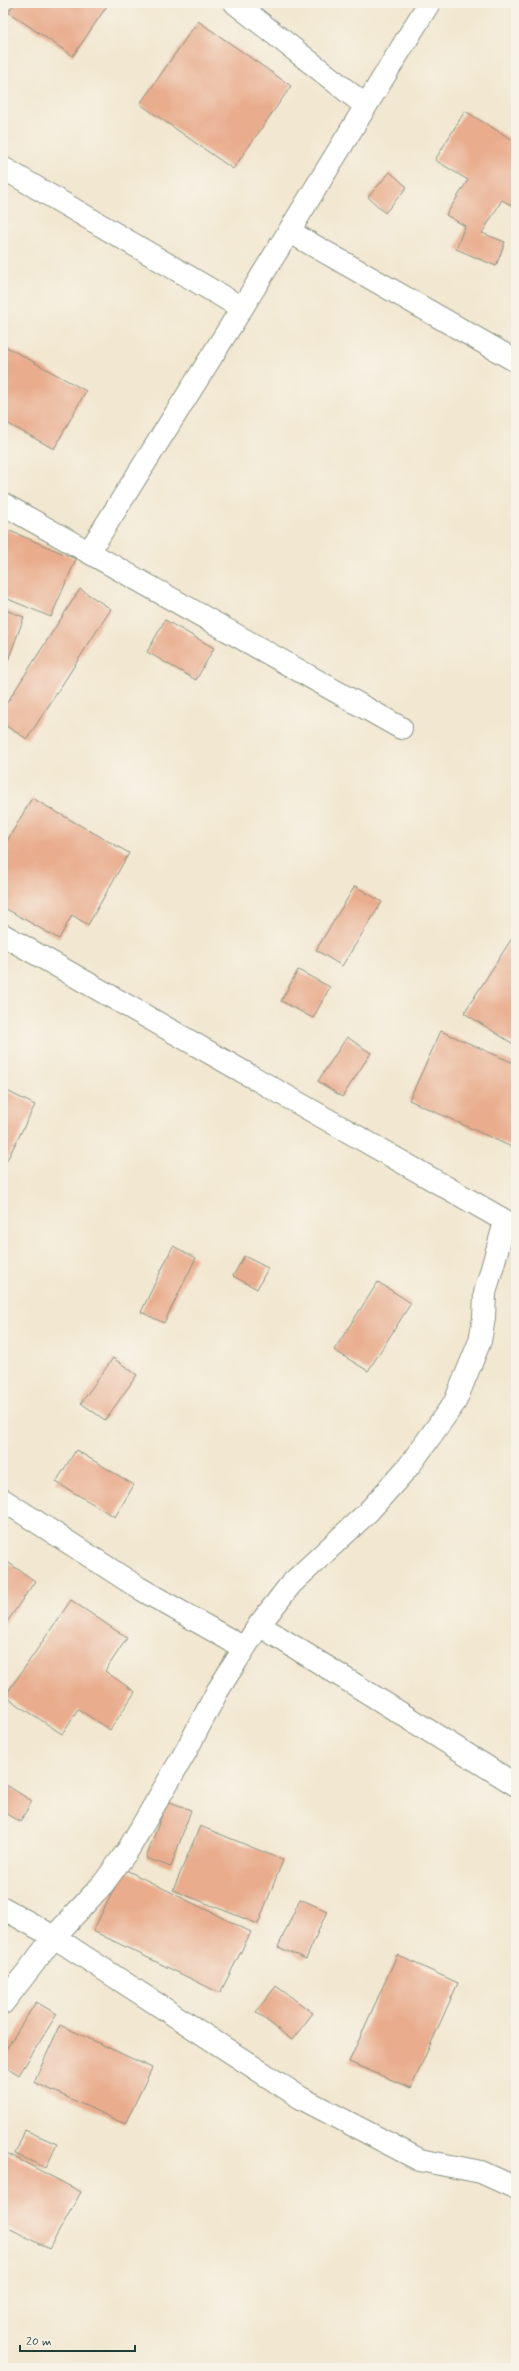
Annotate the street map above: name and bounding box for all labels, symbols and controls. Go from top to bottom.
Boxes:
scale bar [20,2327,135,2353]
text: 20 m [26,2334,52,2350]

